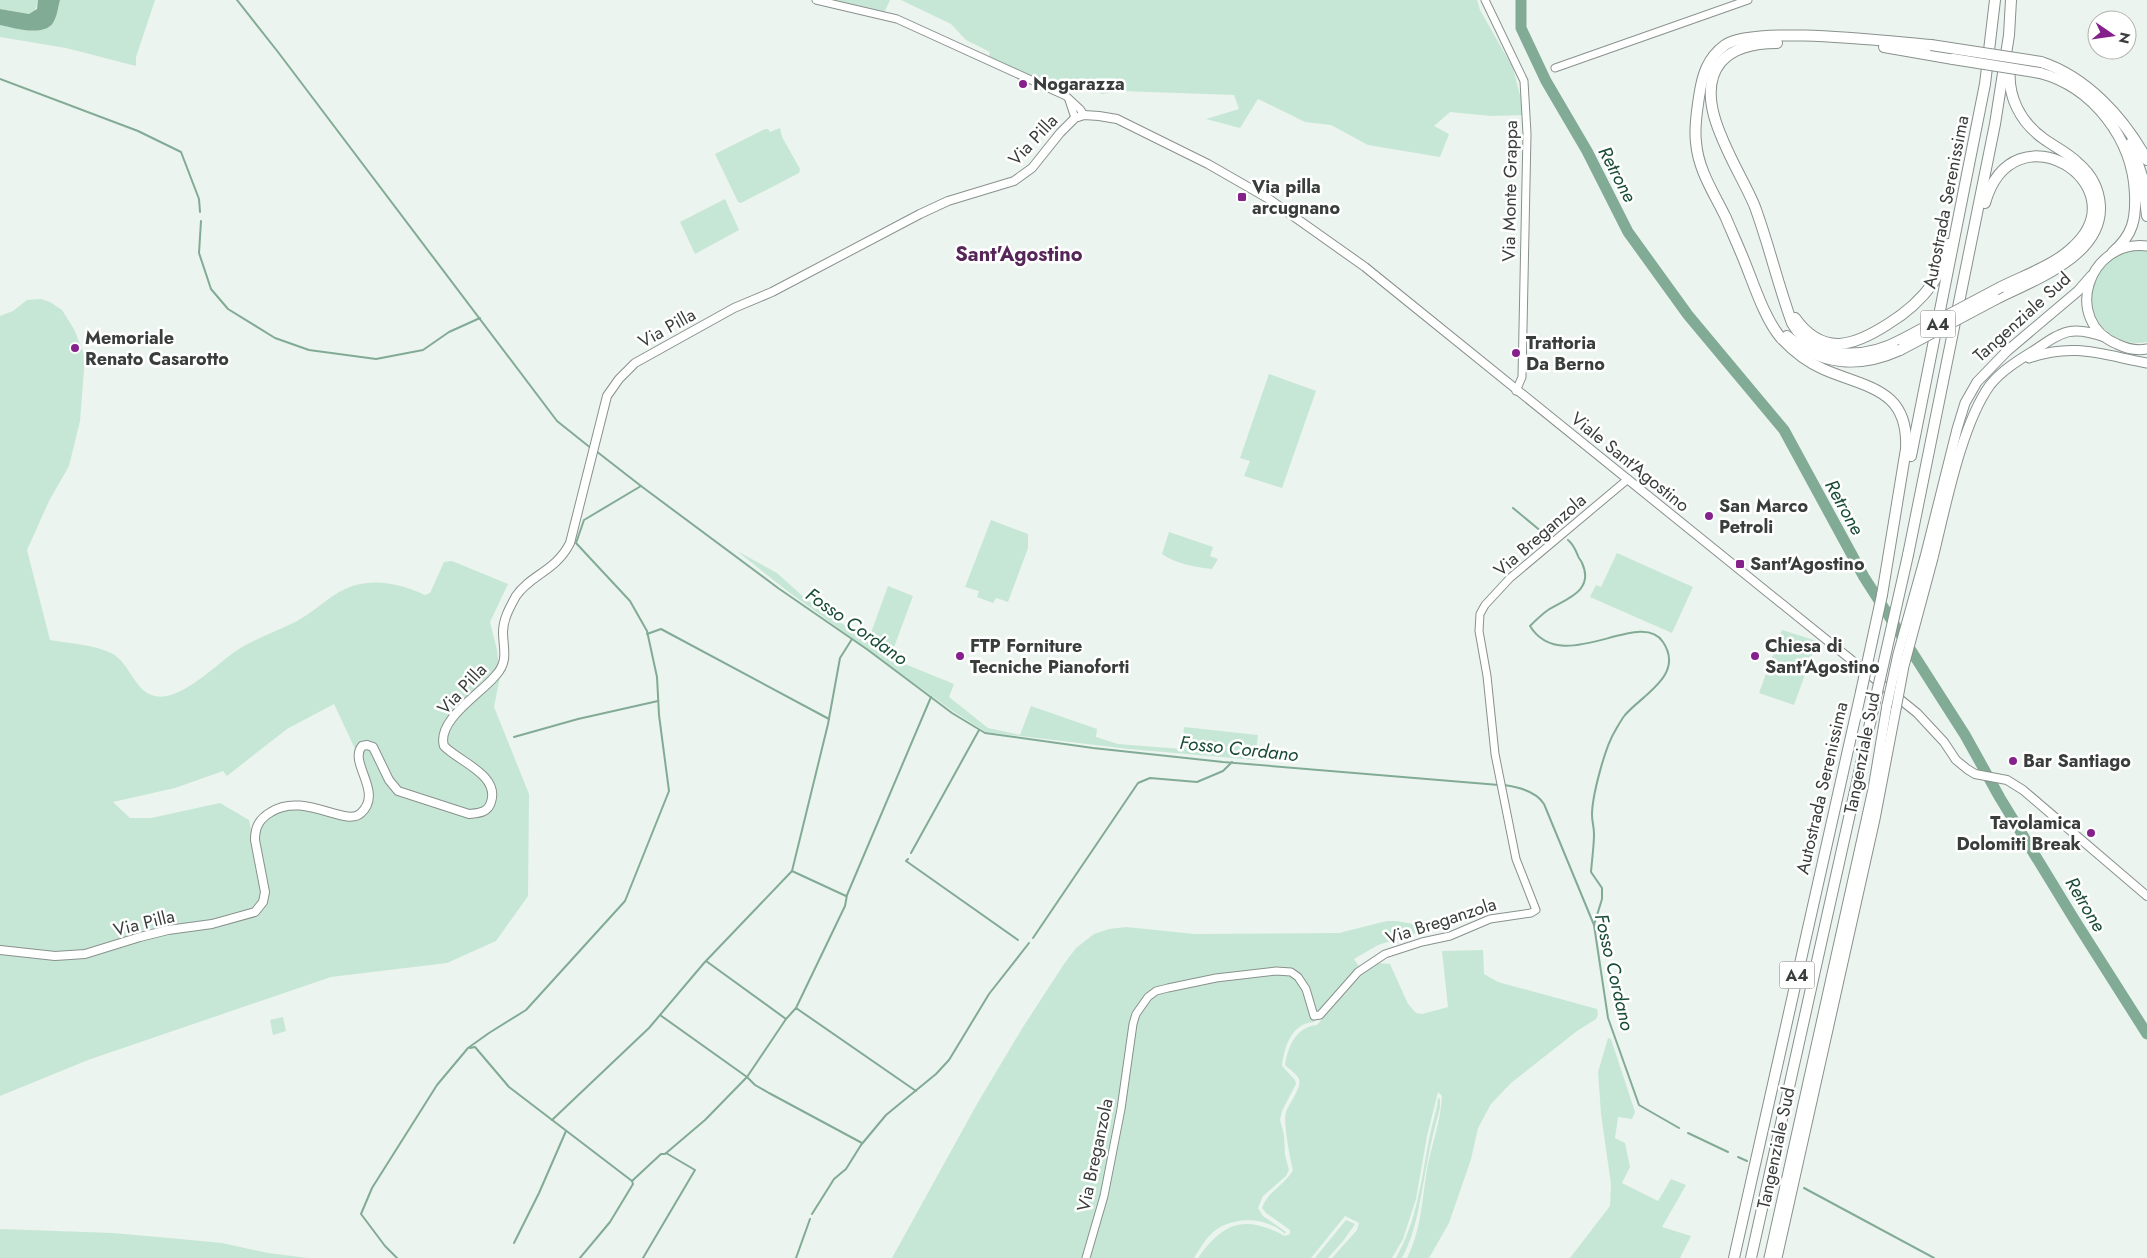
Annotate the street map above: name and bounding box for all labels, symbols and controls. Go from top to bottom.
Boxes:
north arrow [2087,10,2137,60]
text: N [2114,30,2136,46]
place label: Nogarazza [1033,71,1125,97]
marker: Nogarazza [1017,78,1029,90]
street label: Via Pilla [1002,108,1064,172]
street label: Autostrada Serenissima [1916,113,1976,291]
street label: Via Monte Grappa [1496,120,1524,262]
water label: Retrone [1592,142,1644,207]
place label: Via pilla arcugnano [1251,174,1340,221]
marker: Via pilla arcugnano [1236,191,1248,203]
district label: Sant'Agostino [955,240,1083,269]
street label: Tangenziale Sud [1967,266,2077,368]
street label: Via Pilla [634,302,700,354]
road number: A4 [1920,310,1956,338]
place label: Memoriale Renato Casarotto [85,325,229,372]
place label: Trattoria Da Berno [1526,330,1605,377]
marker: Memoriale Renato Casarotto [69,342,81,354]
marker: Trattoria Da Berno [1510,347,1522,359]
street label: Viale Sant'Agostino [1565,406,1695,518]
water label: Retrone [1818,475,1871,540]
street label: Via Breganzola [1488,488,1592,582]
place label: San Marco Petroli [1719,493,1808,540]
marker: San Marco Petroli [1703,510,1715,522]
place label: Sant'Agostino [1750,551,1865,577]
marker: Sant'Agostino [1734,558,1746,570]
water label: Fosso Cordano [800,581,913,672]
place label: FTP Forniture Tecniche Pianoforti [970,633,1129,680]
place label: Chiesa di Sant'Agostino [1765,633,1880,680]
marker: FTP Forniture Tecniche Pianoforti [954,650,966,662]
marker: Chiesa di Sant'Agostino [1749,650,1761,662]
street label: Via Pilla [431,657,493,721]
street label: Tangenziale Sud [1837,690,1887,816]
street label: Autostrada Serenissima [1790,699,1854,877]
water label: Fosso Cordano [1178,729,1300,768]
place label: Bar Santiago [2023,748,2131,774]
marker: Bar Santiago [2007,755,2019,767]
place label: Tavolamica Dolomiti Break [1956,810,2082,857]
marker: Tavolamica Dolomiti Break [2085,827,2097,839]
water label: Retrone [2059,872,2113,937]
street label: Via Breganzola [1382,891,1500,951]
street label: Via Pilla [111,903,177,943]
water label: Fosso Cordano [1588,911,1641,1033]
road number: A4 [1780,962,1814,988]
street label: Tangenziale Sud [1750,1085,1802,1211]
street label: Via Breganzola [1070,1096,1120,1214]

